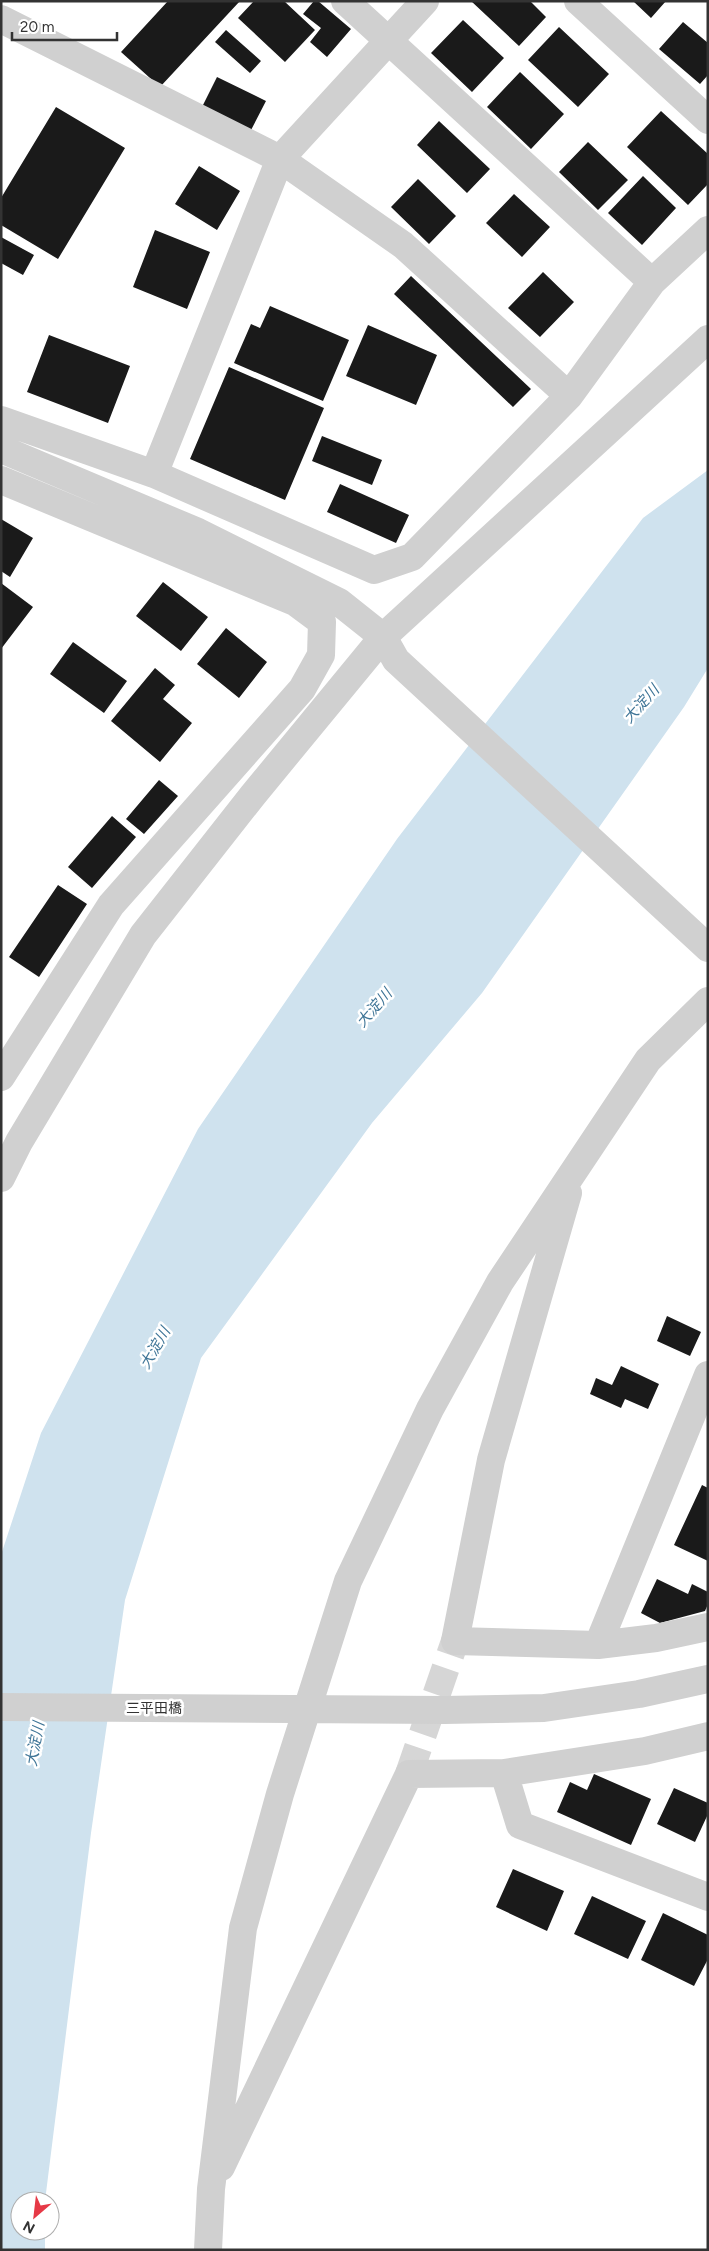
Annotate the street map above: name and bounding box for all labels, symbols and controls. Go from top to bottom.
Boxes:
scale bar [12,10,118,42]
text: 20 m [20,18,54,36]
water label: 大淀川 [619,680,664,727]
water label: 大淀川 [352,984,397,1031]
water label: 大淀川 [136,1322,175,1372]
street label: 三平田橋 [126,1700,182,1717]
water label: 大淀川 [22,1718,48,1768]
north arrow [10,2191,60,2241]
text: N [20,2217,38,2237]

